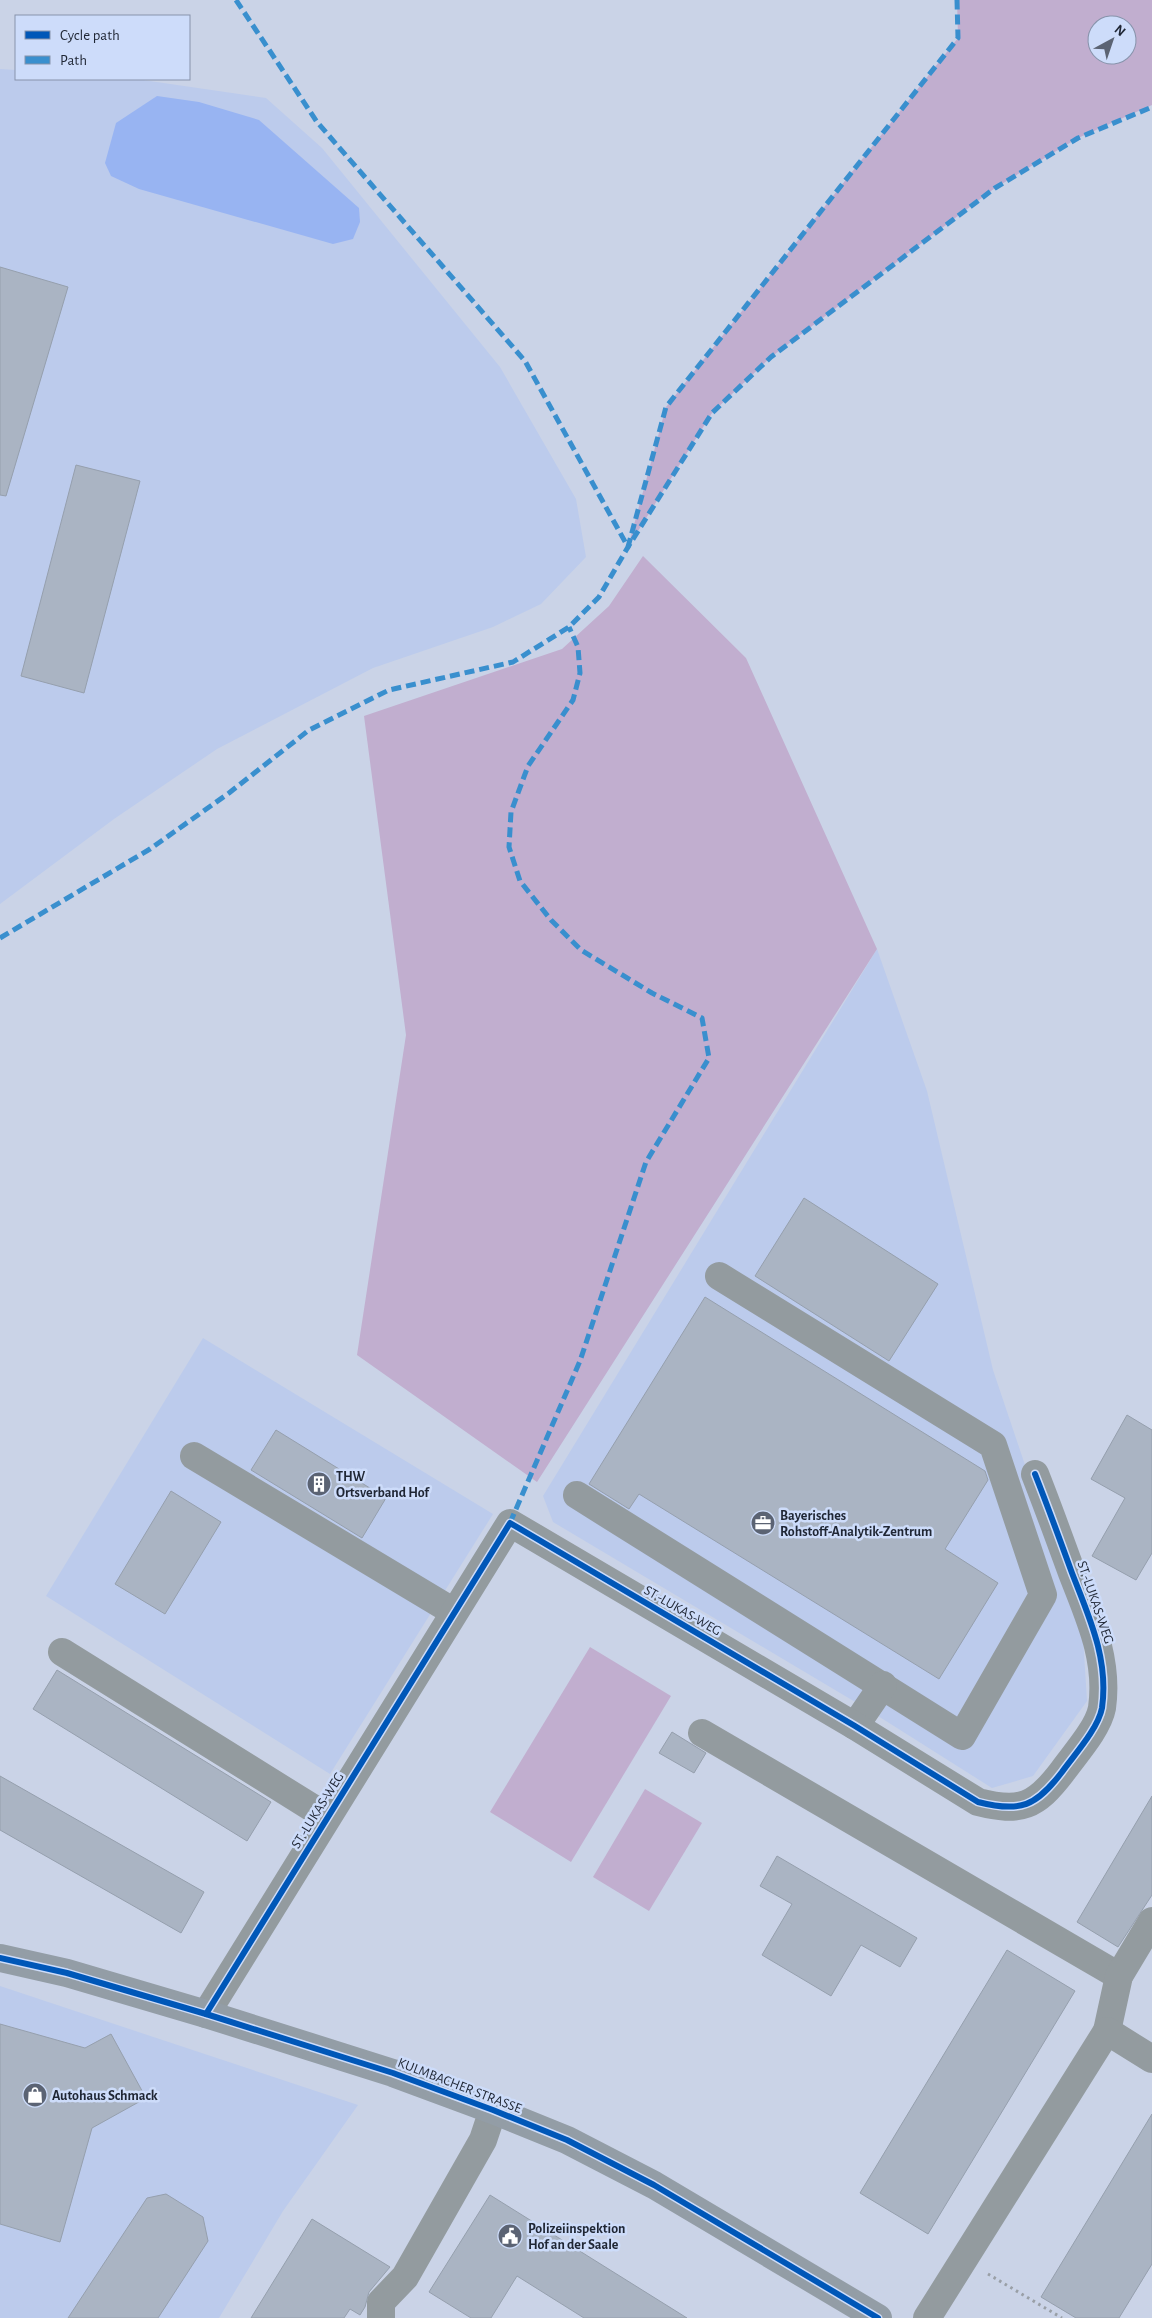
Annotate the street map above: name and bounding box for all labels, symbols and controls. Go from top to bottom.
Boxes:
legend [15,15,190,80]
north arrow [1087,15,1137,65]
text: N [1111,22,1128,39]
text: Cycle path [60,28,120,43]
text: Path [60,53,87,68]
place label: THW Ortsverband Hof [336,1470,430,1500]
building icon: THW Ortsverband Hof [306,1471,332,1497]
place label: Bayerisches Rohstoff-Analytik-Zentrum [780,1509,932,1539]
office icon: Bayerisches Rohstoff-Analytik-Zentrum [750,1510,776,1536]
street label: ST.-LUKAS-WEG [1074,1559,1116,1646]
street label: ST.-LUKAS-WEG [641,1583,724,1639]
street label: ST.-LUKAS-WEG [289,1770,347,1851]
street label: KULMBACHER STRASSE [396,2056,524,2116]
shop icon: Autohaus Schmack [22,2082,48,2108]
place label: Autohaus Schmack [52,2089,158,2103]
place label: Polizeiinspektion Hof an der Saale [528,2222,625,2252]
public building icon: Polizeiinspektion Hof an der Saale [497,2223,523,2249]

